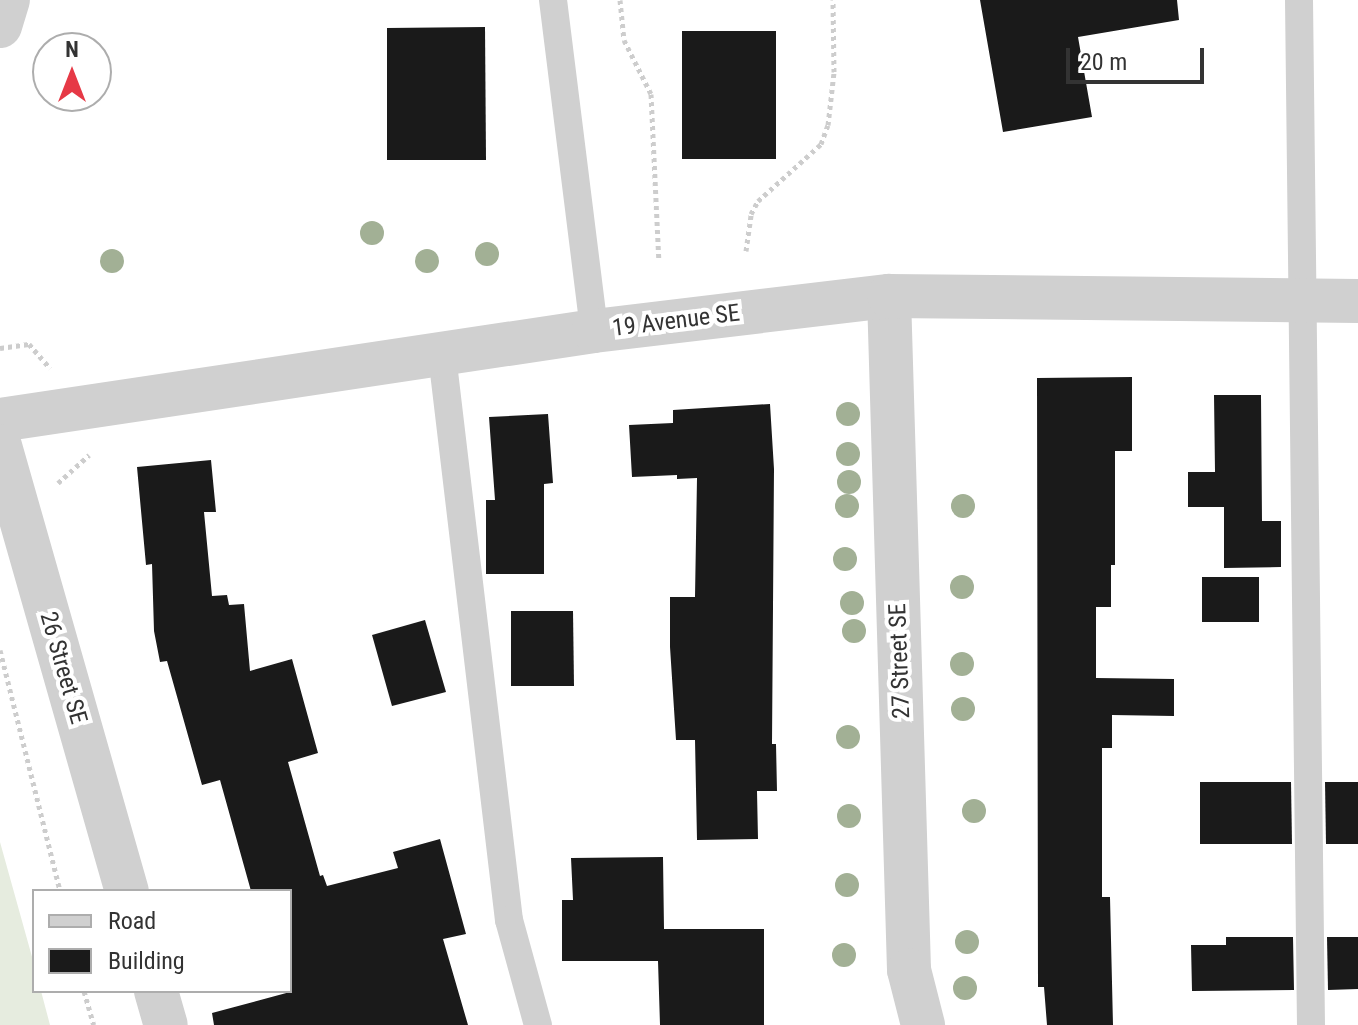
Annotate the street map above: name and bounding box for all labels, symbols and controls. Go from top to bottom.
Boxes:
north arrow [32,32,112,112]
scale bar [1070,32,1208,82]
text: N [65,37,79,62]
text: 20 m [1080,48,1127,76]
street label: 19 Avenue SE [611,299,741,343]
street label: 27 Street SE [884,603,916,719]
street label: 26 Street SE [33,609,93,727]
legend [32,889,292,993]
text: Road [108,907,156,935]
text: Building [108,947,185,975]

